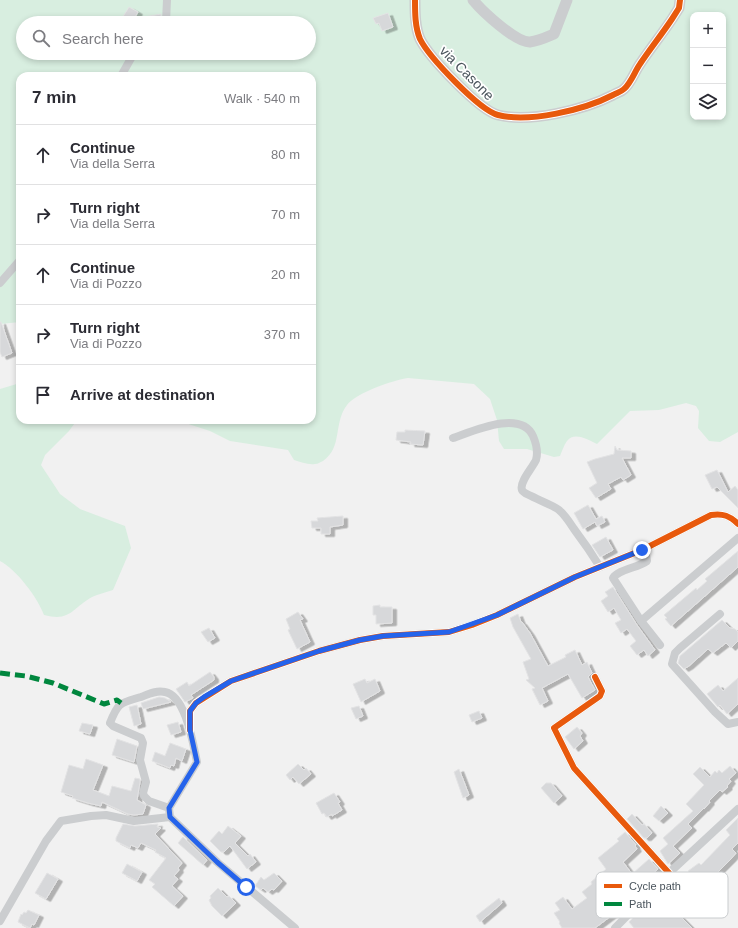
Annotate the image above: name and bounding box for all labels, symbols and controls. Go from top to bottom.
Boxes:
map controls [690,12,726,120]
button: + [690,12,726,48]
search box [16,16,316,60]
icon: search [30,27,52,49]
text: Search here [62,30,144,47]
street label: via Casone [437,43,498,104]
button: − [690,48,726,84]
button: layers [690,84,726,120]
text: 7 min [32,88,76,107]
text: Walk · 540 m [224,91,300,106]
text: Continue [70,139,135,156]
icon: ahead [32,144,54,166]
text: 80 m [271,147,300,162]
text: Via della Serra [70,156,155,171]
text: Turn right [70,199,140,216]
icon: right [32,204,54,226]
text: 70 m [271,207,300,222]
text: Via della Serra [70,216,155,231]
text: Continue [70,259,135,276]
icon: ahead [32,264,54,286]
text: 20 m [271,267,300,282]
text: Via di Pozzo [70,276,142,291]
text: Turn right [70,319,140,336]
icon: right [32,324,54,346]
text: 370 m [264,327,300,342]
text: Via di Pozzo [70,336,142,351]
icon: arrive [32,384,54,406]
text: Arrive at destination [70,386,215,403]
route end [633,541,651,559]
legend [596,872,728,918]
route start [237,878,255,896]
text: Cycle path [629,880,681,892]
text: Path [629,898,652,910]

